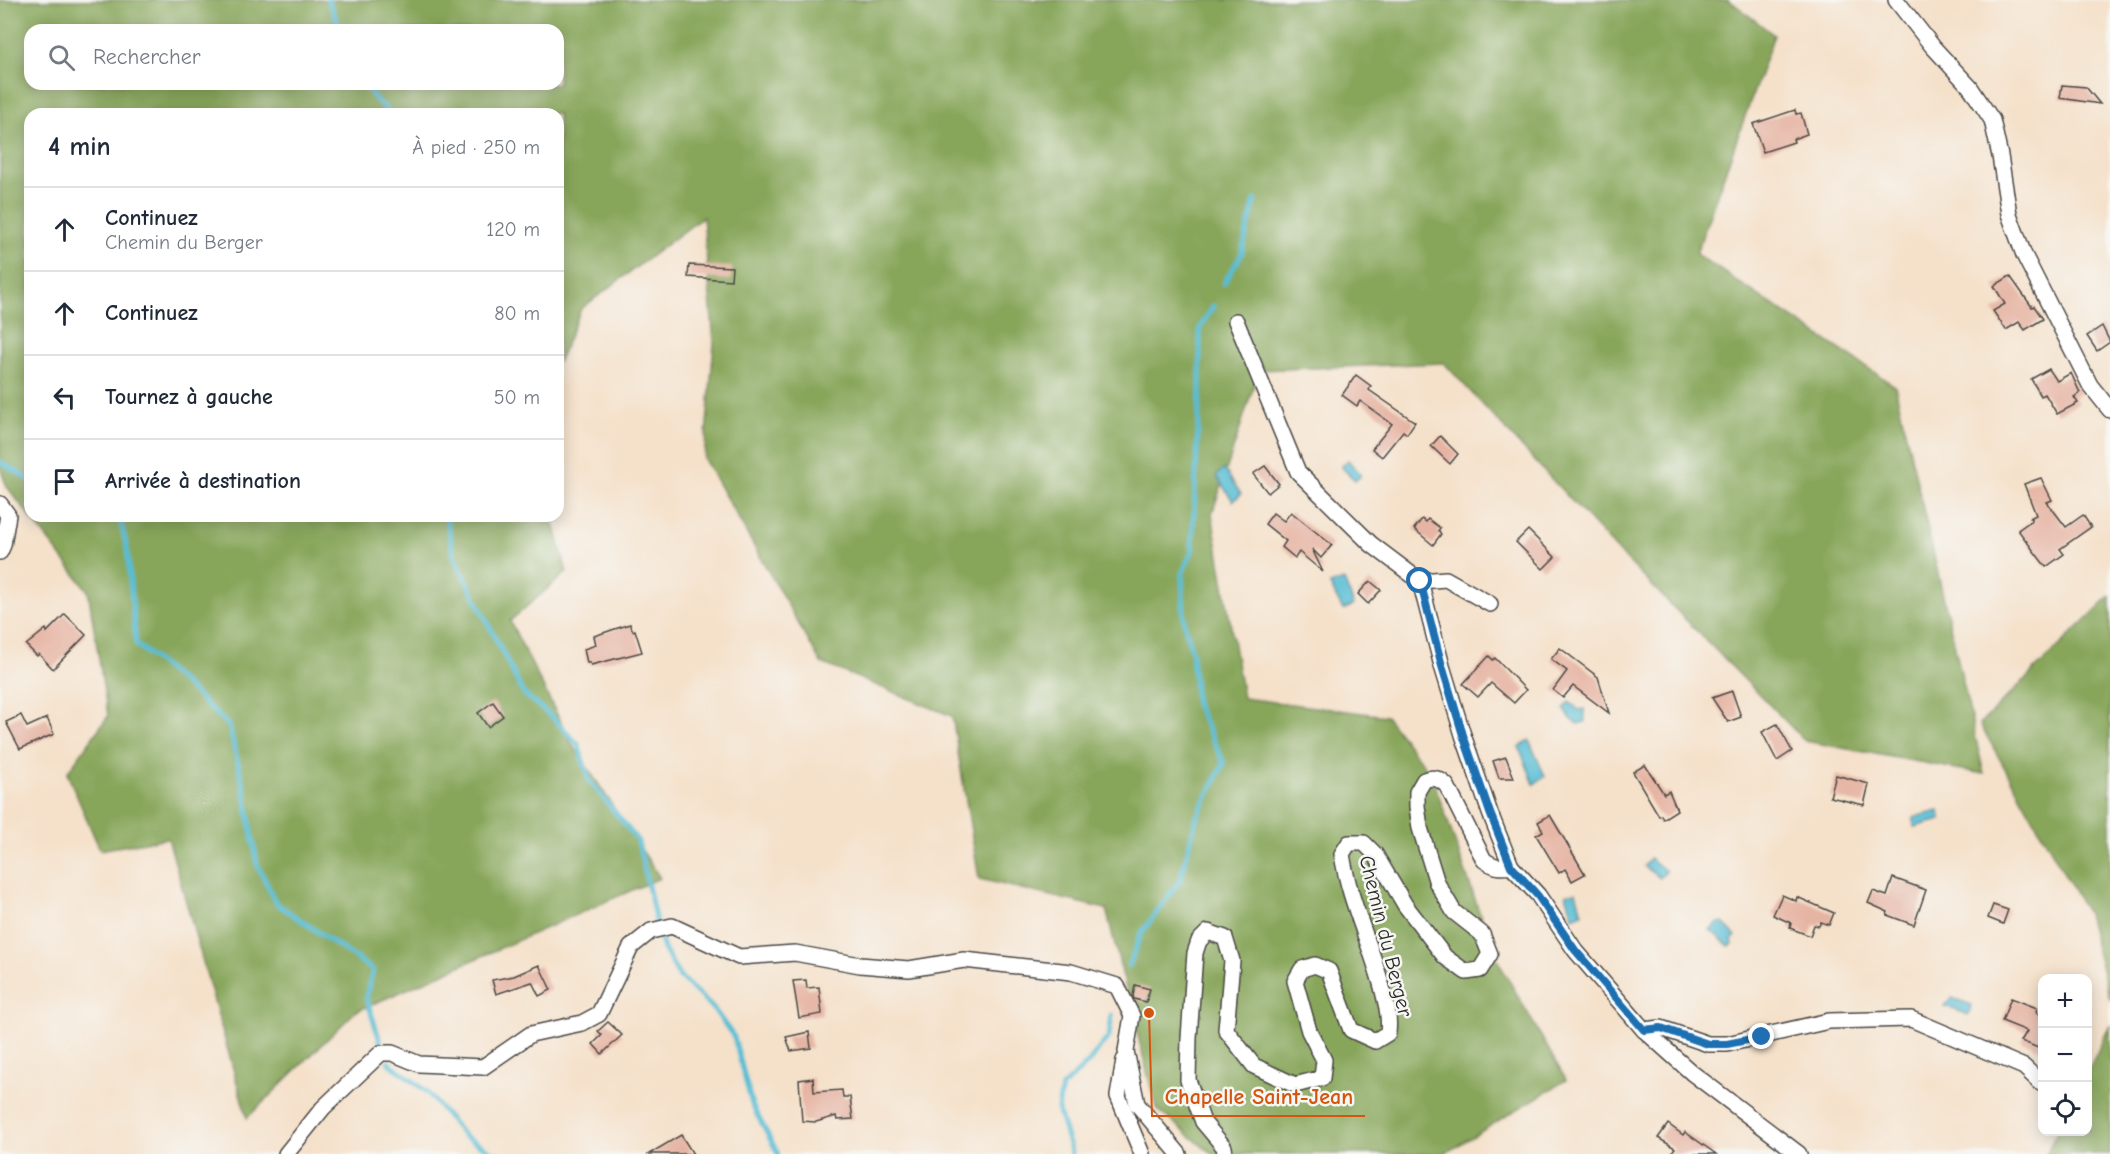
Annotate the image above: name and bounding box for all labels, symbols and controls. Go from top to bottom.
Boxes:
search box [24,24,564,90]
icon: search [45,41,78,74]
text: Rechercher [93,44,201,70]
text: 4 min [48,132,111,162]
text: À pied · 250 m [412,136,540,159]
text: Continuez [105,205,198,231]
icon: ahead [48,213,81,246]
text: 120 m [486,218,540,241]
text: Chemin du Berger [105,231,263,254]
icon: ahead [48,297,81,330]
text: Continuez [105,300,198,326]
text: 80 m [494,302,540,325]
icon: left [48,381,81,414]
text: Tournez à gauche [105,384,273,410]
text: 50 m [494,386,540,409]
icon: arrive [48,465,81,498]
text: Arrivée à destination [105,468,301,494]
route start [1406,567,1432,593]
street label: Chemin du Berger [1354,853,1418,1020]
map controls [2038,974,2092,1136]
button: + [2038,974,2092,1028]
route end [1748,1023,1774,1049]
button: − [2038,1028,2092,1082]
callout: Chapelle Saint-Jean [1152,1076,1365,1116]
button: locate [2038,1082,2092,1136]
text: Chapelle Saint-Jean [1165,1084,1353,1110]

